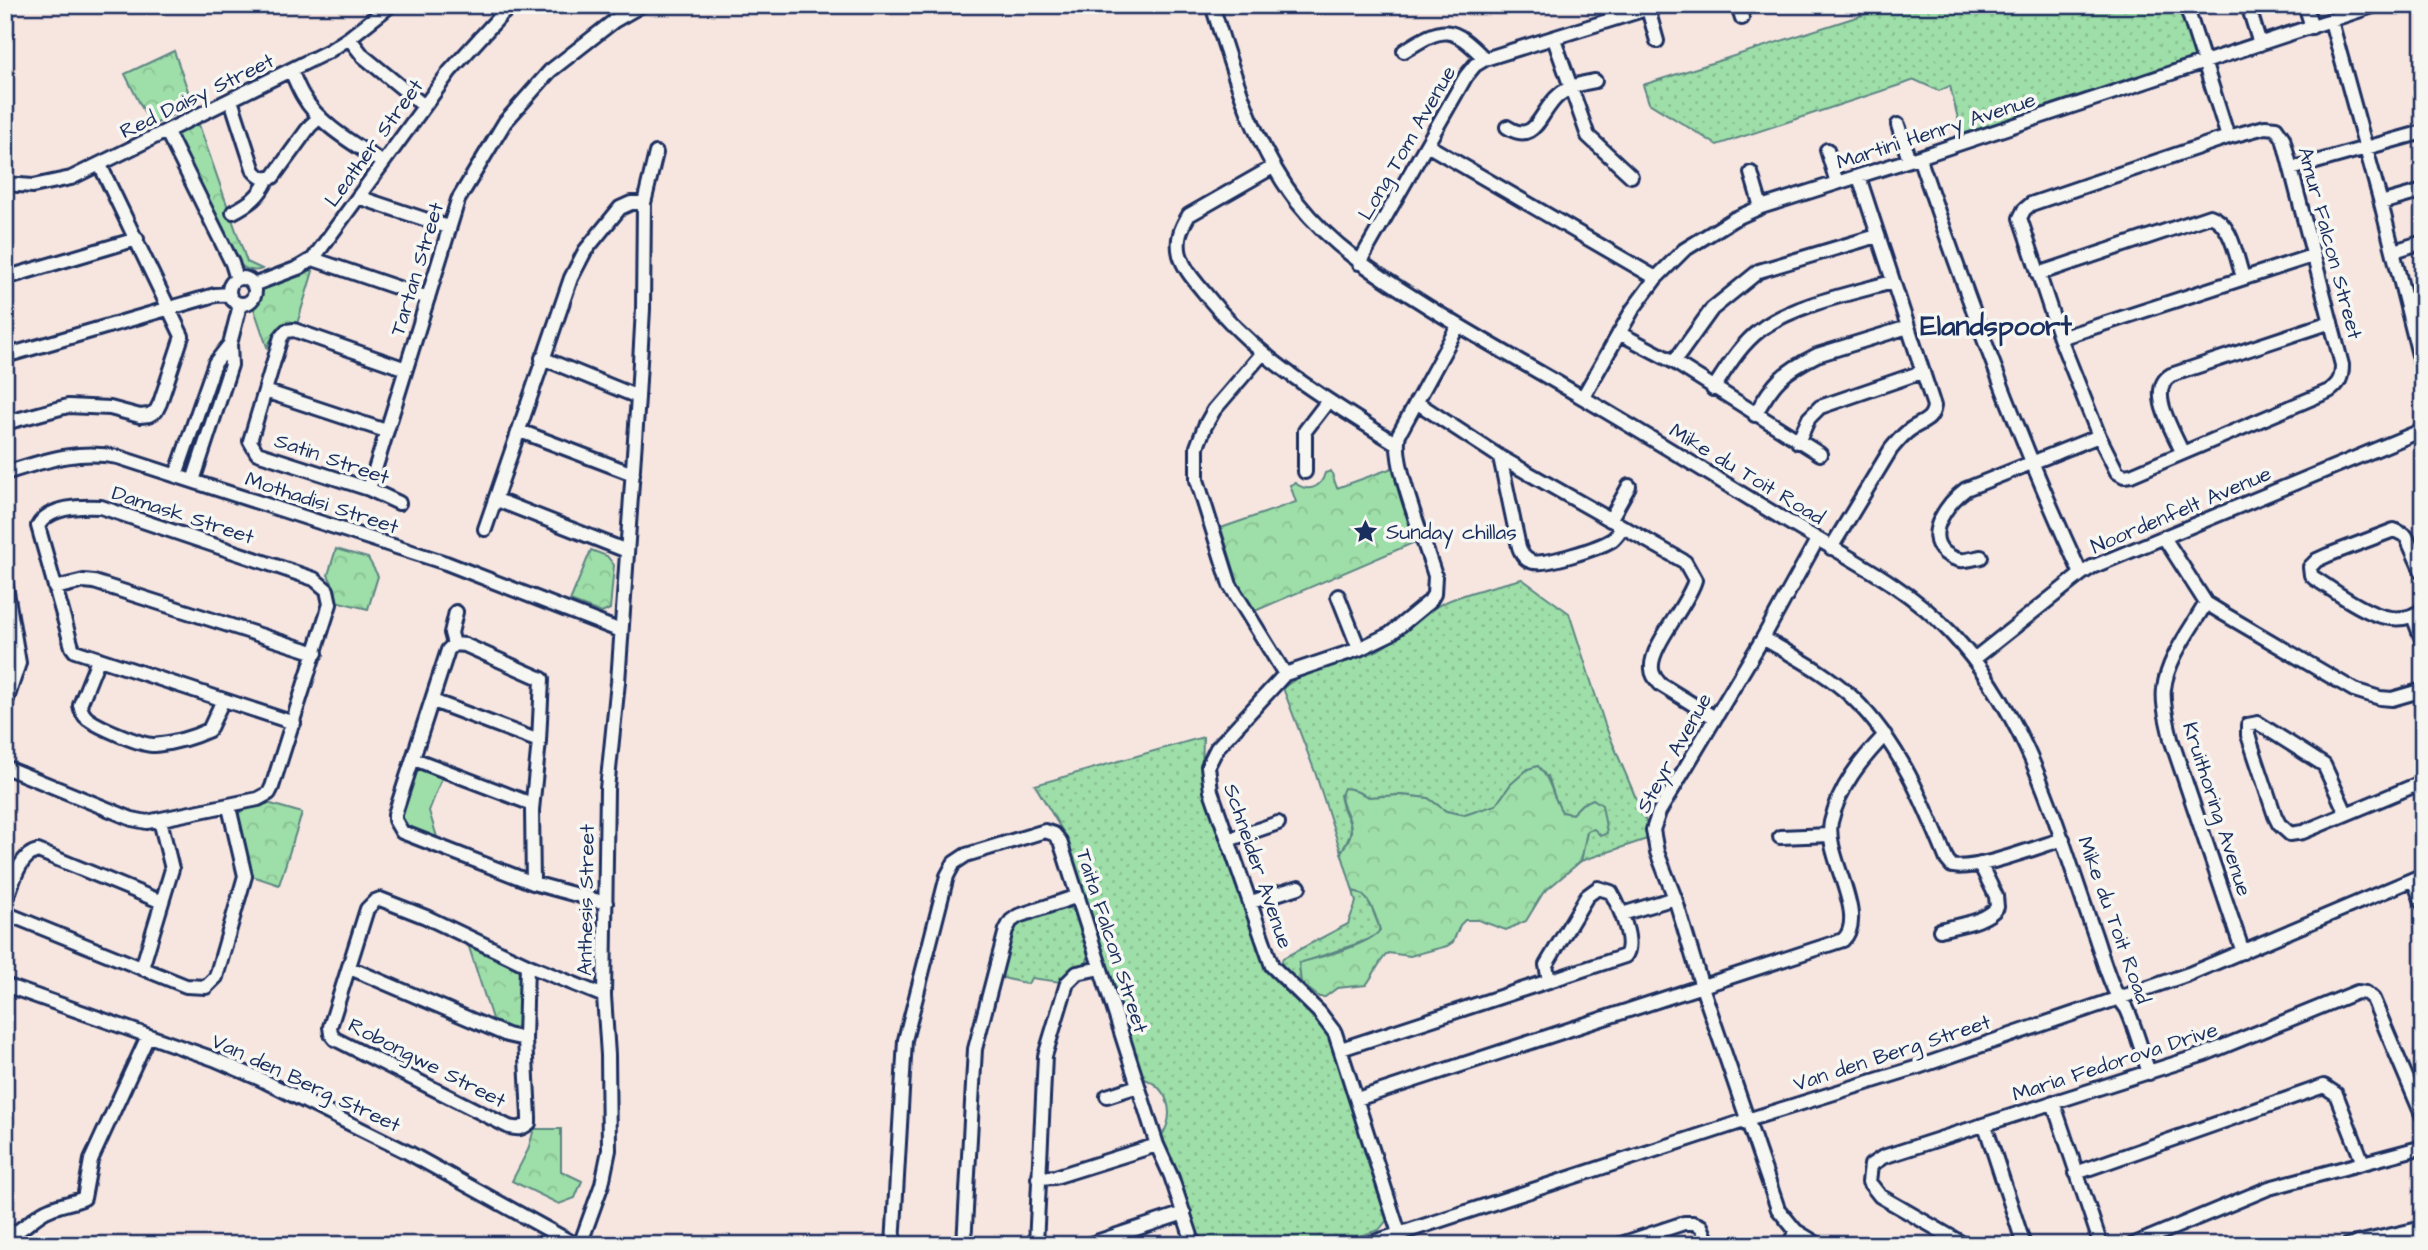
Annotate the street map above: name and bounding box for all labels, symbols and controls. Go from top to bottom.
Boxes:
street label: Red Daisy Street [115,46,280,148]
street label: Long Tom Avenue [1351,60,1465,227]
street label: Leather Street [318,73,431,213]
street label: Martini Henry Avenue [1833,85,2040,179]
street label: Amur Falcon Street [2290,144,2370,343]
street label: Tartan Street [383,198,451,339]
district label: Elandspoort [1920,307,2072,347]
street label: Mike du Toit Road [1664,416,1830,532]
street label: Satin Street [271,426,394,492]
street label: Noordenfelt Avenue [2086,459,2276,561]
street label: Mothadisi Street [242,465,403,542]
street label: Damask Street [108,478,258,552]
place icon: Sunday chillas [1352,518,1380,546]
place label: Sunday chillas [1386,518,1517,549]
street label: Steyr Avenue [1629,688,1721,819]
street label: Kruithoring Avenue [2173,718,2259,900]
street label: Schneider Avenue [1216,780,1300,952]
street label: Anthesis Street [570,823,602,976]
street label: Mike du Toit Road [2070,832,2158,1008]
street label: Taita Falcon Street [1069,845,1156,1037]
street label: Van den Berg Street [1790,1007,1995,1100]
street label: Robongwe Street [342,1011,511,1117]
street label: Maria Fedorova Drive [2009,1015,2221,1109]
street label: Van den Berg Street [206,1026,406,1142]

